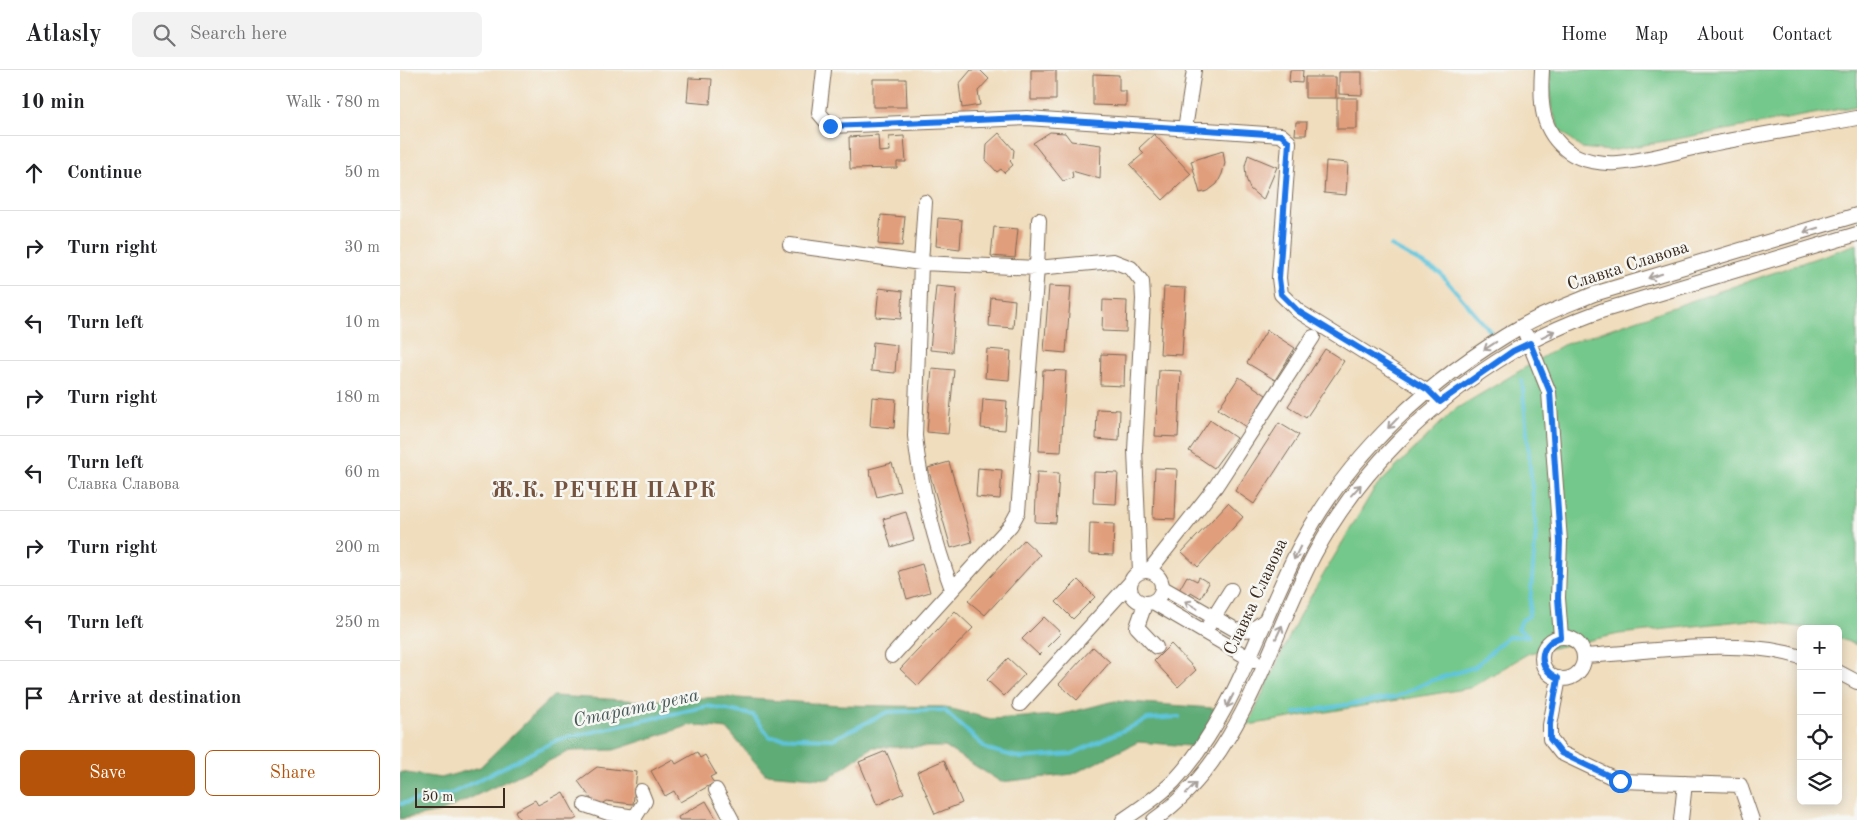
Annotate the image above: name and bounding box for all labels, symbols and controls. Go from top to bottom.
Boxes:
search box [132,12,482,57]
icon: search [150,21,178,49]
text: Atlasly [25,23,102,47]
text: Search here [190,25,287,44]
text: Home [1561,26,1607,44]
text: Map [1635,26,1668,44]
text: About [1696,26,1744,44]
text: Contact [1772,26,1832,44]
text: 10 min [20,92,85,113]
text: Walk · 780 m [285,95,380,111]
route end [819,115,842,138]
icon: ahead [20,159,48,187]
text: Continue [67,164,142,183]
text: 50 m [344,165,380,181]
one-way arrow [1803,226,1819,236]
icon: right [20,234,48,262]
street label: Славка Славова [1565,238,1691,294]
text: Turn right [67,239,157,258]
text: 30 m [344,240,380,256]
one-way arrow [1647,272,1663,282]
icon: left [20,309,48,337]
text: Turn left [67,314,144,333]
text: 10 m [344,315,380,331]
one-way arrow [1541,329,1556,339]
one-way arrow [1483,341,1497,352]
icon: right [20,384,48,412]
text: Turn right [67,389,157,408]
text: 180 m [335,390,380,406]
one-way arrow [1386,417,1399,429]
text: Turn left [67,454,144,473]
icon: left [20,459,48,487]
text: 60 m [344,465,380,481]
text: Славка Славова [67,477,180,493]
district label: Ж.К. РЕЧЕН ПАРК [492,480,716,502]
one-way arrow [1350,484,1361,497]
icon: right [20,534,48,562]
street label: Славка Славова [1221,536,1291,658]
text: Turn right [67,539,157,558]
text: 200 m [335,540,380,556]
one-way arrow [1291,545,1301,560]
one-way arrow [1185,600,1199,610]
icon: left [20,609,48,637]
text: Turn left [67,614,144,633]
text: 250 m [335,615,380,631]
one-way arrow [1275,625,1284,640]
map controls [1797,625,1842,805]
button: + [1797,625,1842,670]
button: − [1797,670,1842,715]
icon: arrive [20,684,48,712]
water label: Старата река [571,686,701,732]
text: Arrive at destination [67,689,241,708]
one-way arrow [1224,693,1234,708]
button: locate [1797,715,1842,760]
button: Save [20,750,195,796]
button: Share [205,750,380,796]
button: layers [1797,760,1842,805]
route start [1609,770,1632,793]
one-way arrow [1185,781,1196,794]
scale bar [415,785,505,808]
text: 50 m [422,790,453,804]

